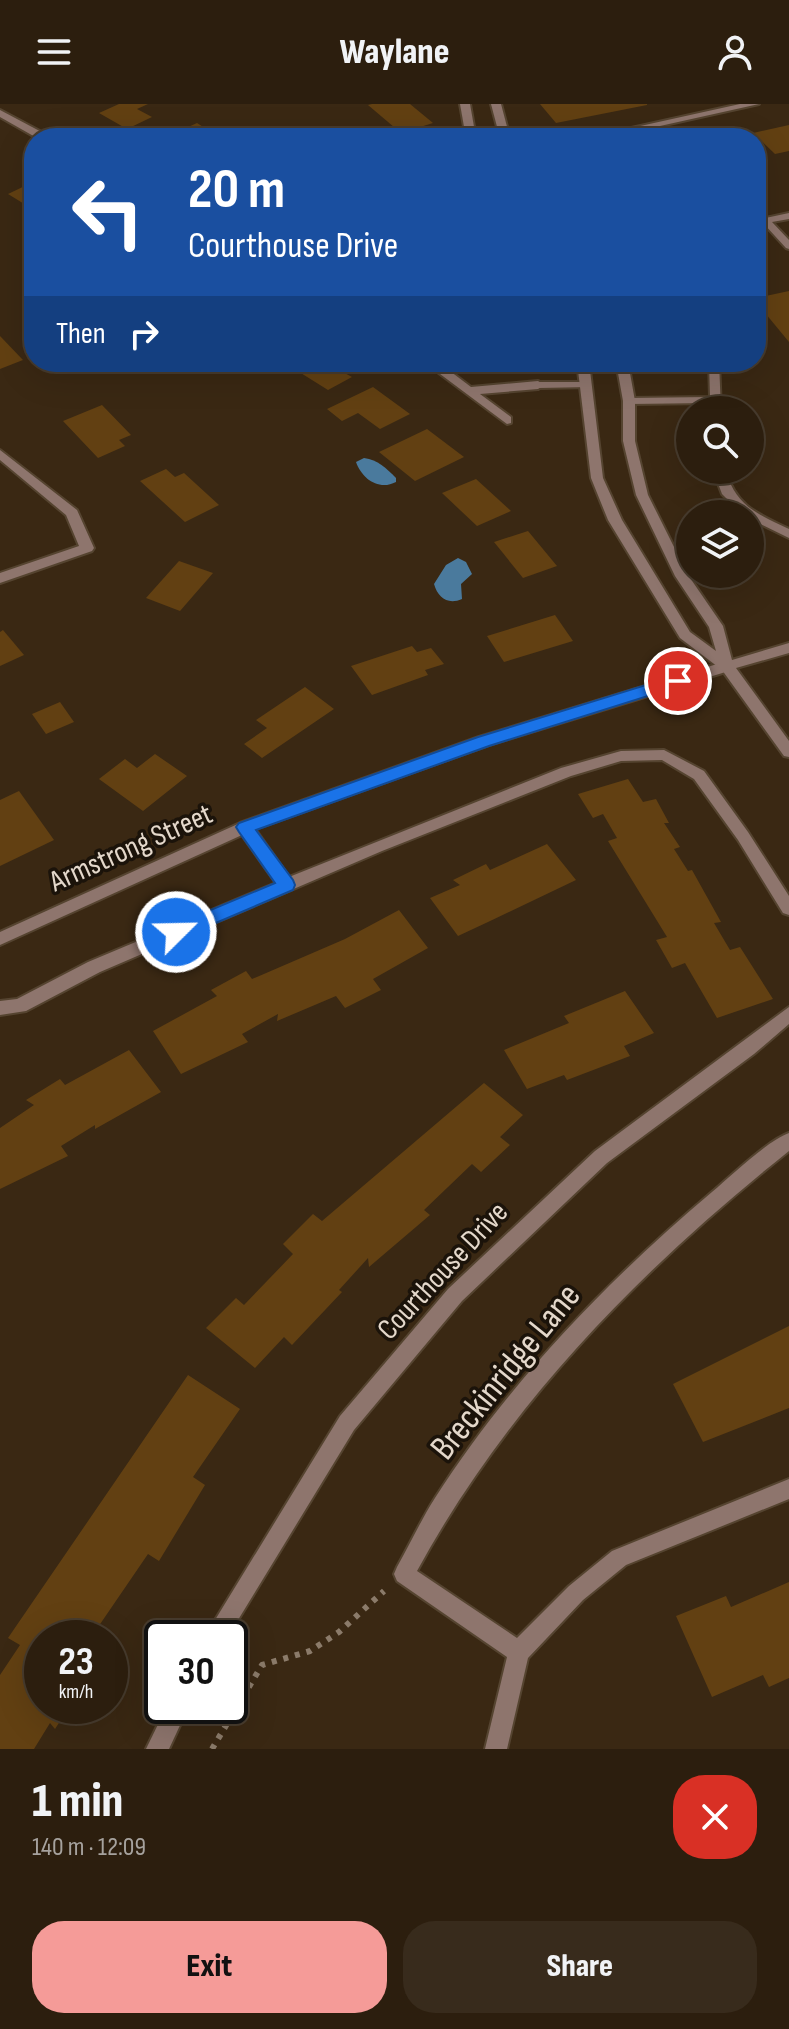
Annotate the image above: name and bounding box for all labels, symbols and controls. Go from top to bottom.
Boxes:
icon: menu [32,30,76,74]
icon: person [713,30,757,74]
text: Waylane [340,31,449,74]
text: 20 m [188,157,285,224]
icon: left [56,160,160,264]
text: Courthouse Drive [188,225,398,268]
icon: right [122,312,166,356]
text: Then [56,316,106,352]
map controls [676,396,764,588]
button: search [676,396,764,484]
button: layers [676,500,764,588]
pin [644,647,712,715]
icon: arrive [656,659,700,703]
street label: Armstrong Street [43,796,218,900]
position arrow [134,890,218,974]
street label: Courthouse Drive [370,1195,516,1347]
street label: Breckinridge Lane [422,1275,590,1469]
speed limit sign: 30 [144,1620,248,1724]
text: 23 [58,1638,94,1686]
text: km/h [59,1680,93,1704]
text: 1 min [32,1773,123,1830]
button: close [673,1775,757,1859]
text: 140 m · 12:09 [32,1832,146,1863]
button: Exit [32,1921,387,2013]
button: Share [403,1921,757,2013]

